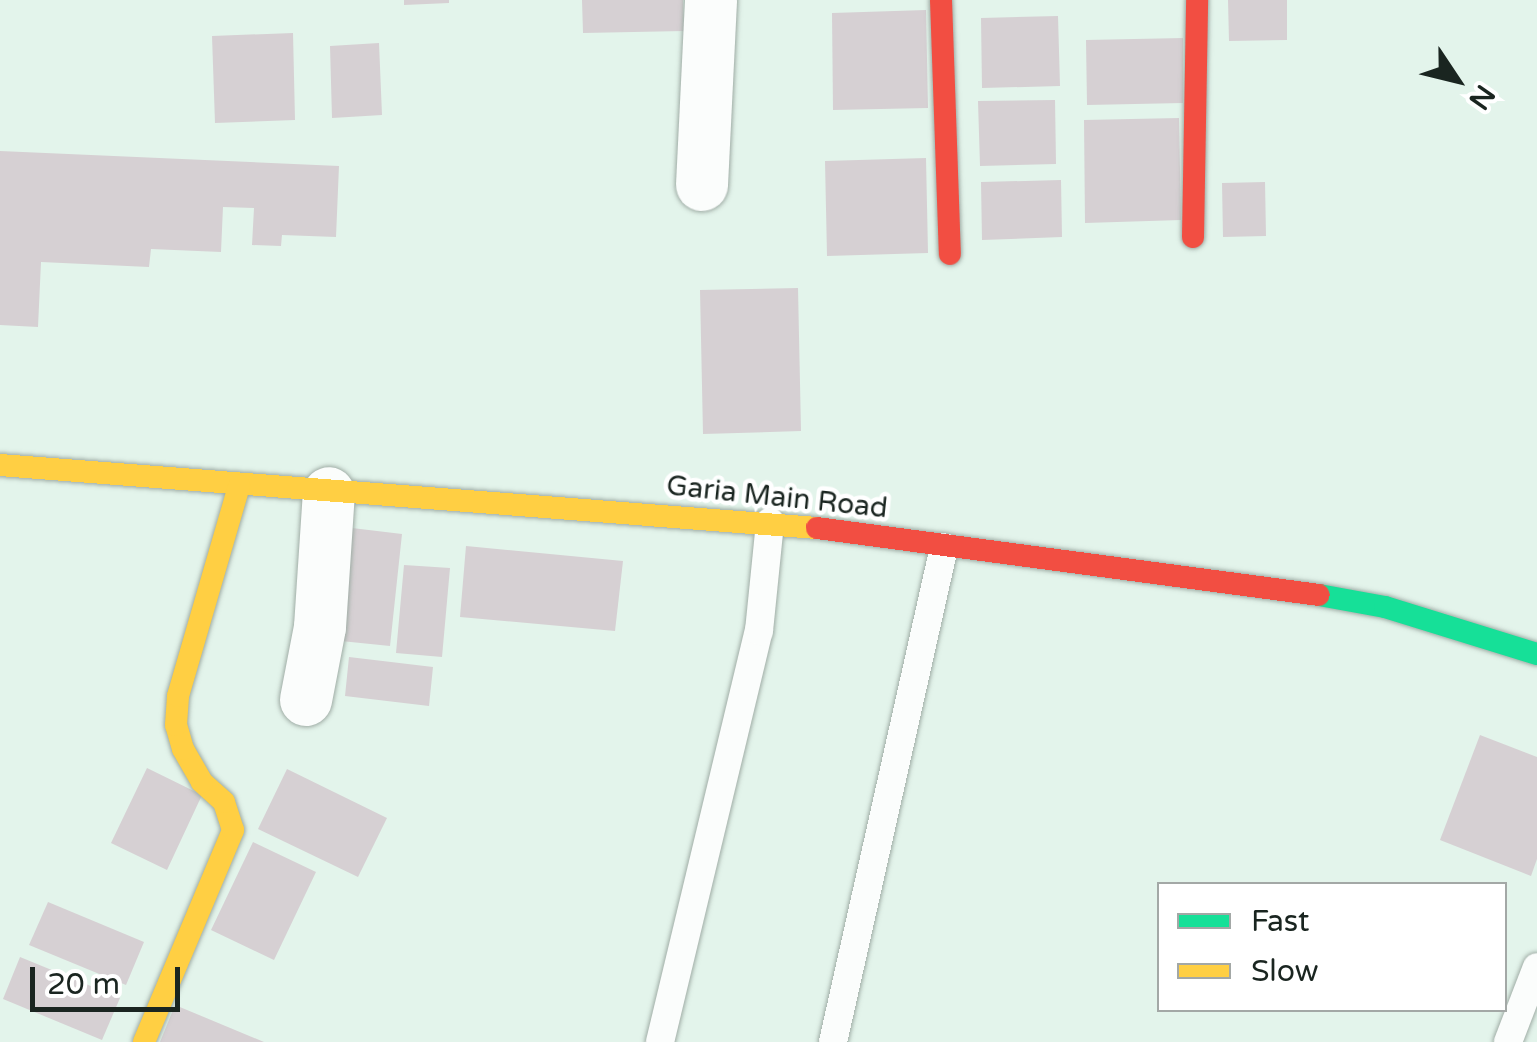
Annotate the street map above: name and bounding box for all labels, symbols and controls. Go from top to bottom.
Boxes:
north arrow [1407,30,1507,130]
text: N [1461,78,1502,116]
street label: Garia Main Road [665,469,889,525]
legend [1157,882,1507,1012]
text: Fast [1251,903,1310,940]
scale bar [35,947,185,1009]
text: Slow [1251,953,1319,990]
text: 20 m [47,966,120,1003]

